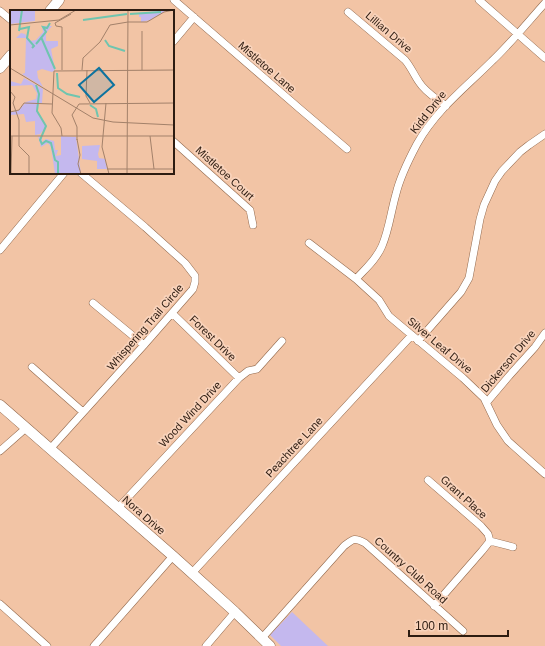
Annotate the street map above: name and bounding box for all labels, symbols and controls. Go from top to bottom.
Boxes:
street label: Lillian Drive [363,9,415,55]
inset map [10,10,174,174]
street label: Mistletoe Lane [236,39,298,95]
street label: Kidd Drive [408,88,448,136]
street label: Mistletoe Court [193,144,257,202]
street label: Whispering Trail Circle [104,282,186,372]
street label: Forest Drive [187,313,239,363]
street label: Silver Leaf Drive [405,314,475,376]
street label: Dickerson Drive [478,327,538,395]
street label: Wood Wind Drive [156,379,224,449]
street label: Peachtree Lane [263,415,325,479]
street label: Grant Place [438,473,490,521]
street label: Nora Drive [120,493,168,537]
street label: Country Club Road [372,534,450,606]
scale bar [409,612,508,638]
text: 100 m [415,619,448,633]

